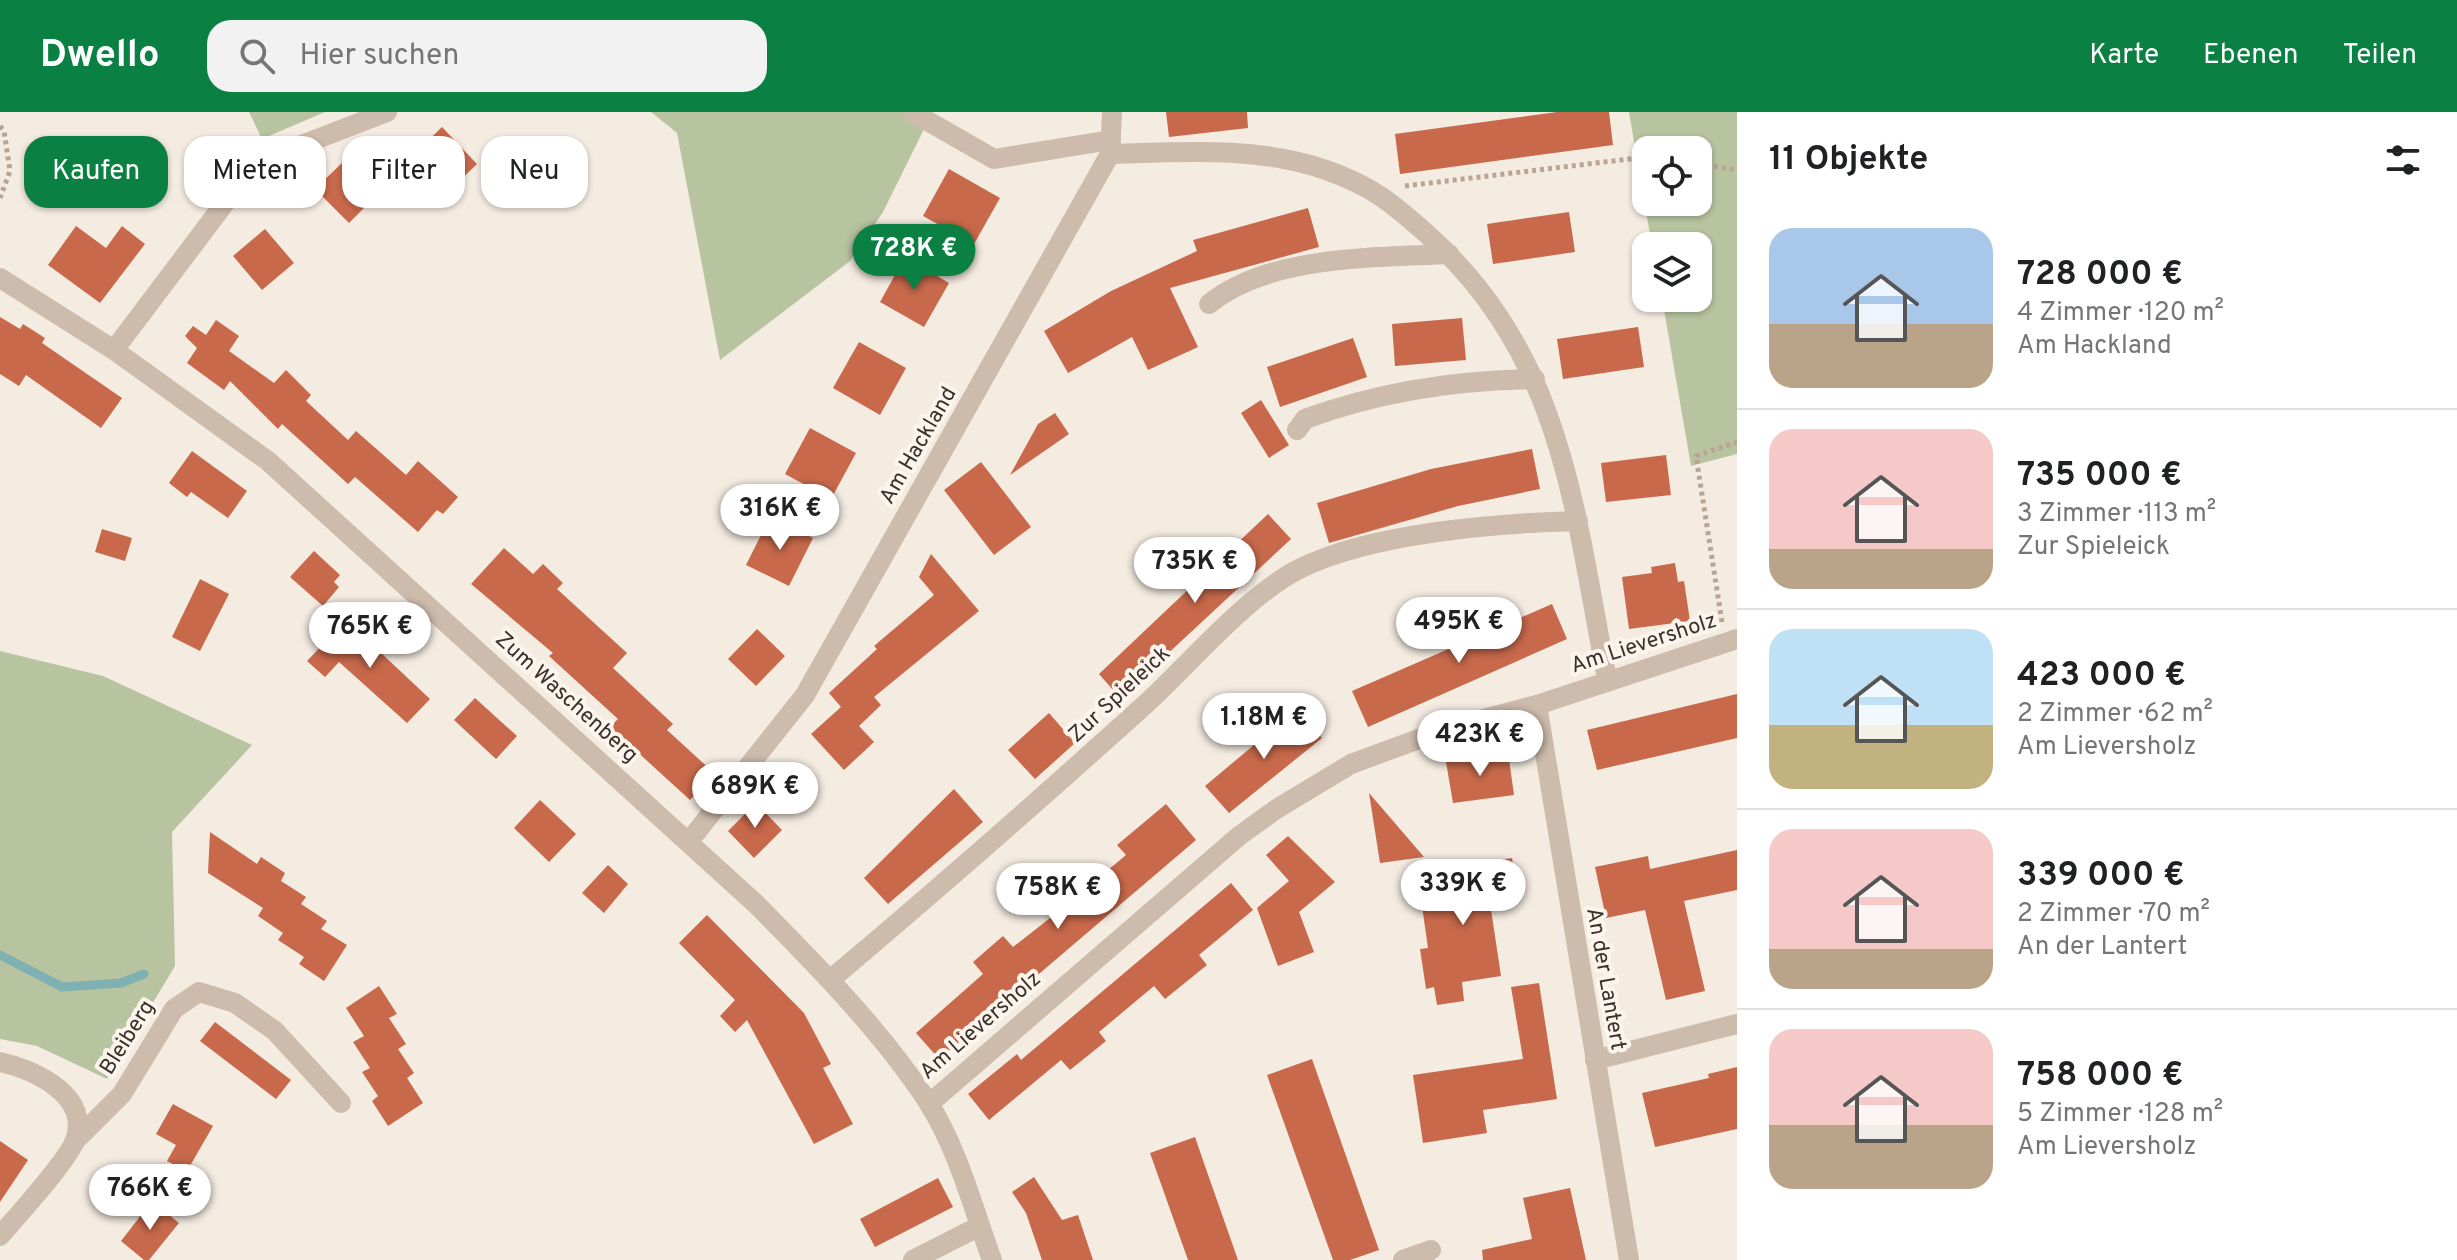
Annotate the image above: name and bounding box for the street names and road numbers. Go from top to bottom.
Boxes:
street label: Am Hackland [875,383,963,509]
street label: Am Lieversholz [1568,608,1720,680]
street label: Zum Waschenberg [489,627,643,769]
street label: Zur Spieleick [1063,641,1177,749]
street label: An der Lantert [1579,906,1631,1052]
street label: Am Lieversholz [915,966,1047,1086]
street label: Bleiberg [95,996,161,1080]

